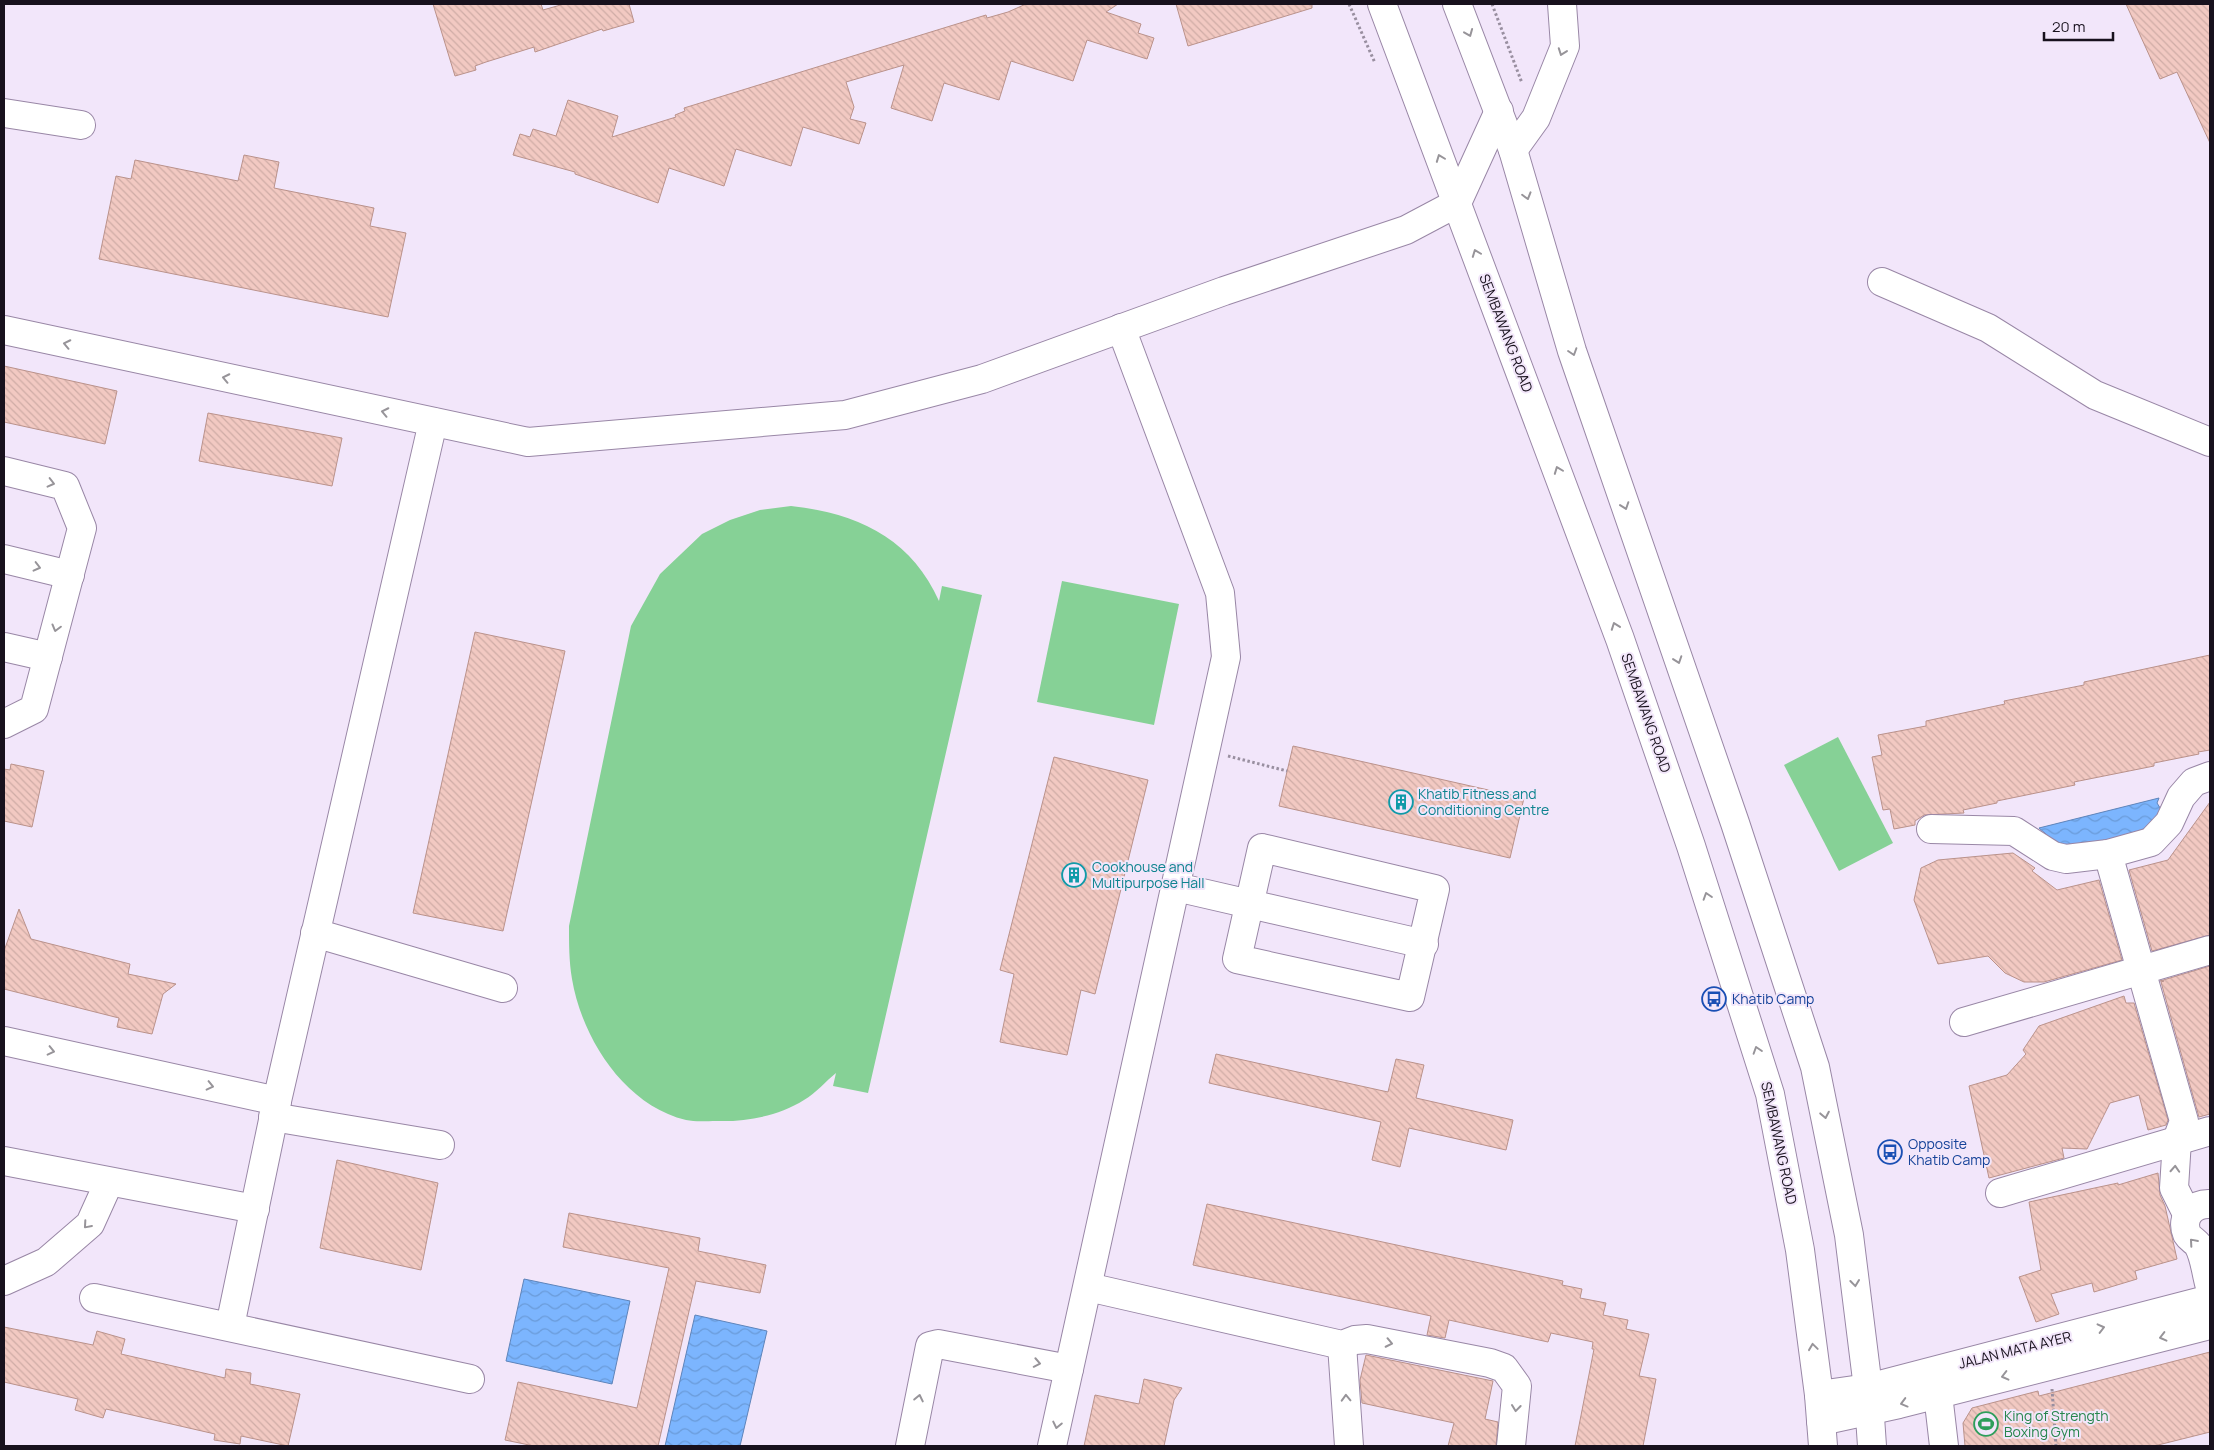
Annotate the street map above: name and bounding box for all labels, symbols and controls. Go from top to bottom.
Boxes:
scale bar [2044,10,2113,42]
text: 20 m [2052,16,2085,37]
one-way arrow [1463,28,1473,37]
one-way arrow [1558,47,1568,56]
one-way arrow [1436,154,1446,163]
one-way arrow [1522,192,1532,200]
one-way arrow [1472,249,1482,258]
street label: SEMBAWANG ROAD [1475,271,1538,395]
one-way arrow [63,339,72,350]
one-way arrow [1567,348,1577,356]
one-way arrow [222,373,231,384]
one-way arrow [381,407,390,418]
one-way arrow [1554,467,1564,475]
one-way arrow [47,477,56,488]
one-way arrow [1620,501,1630,510]
one-way arrow [32,561,41,572]
one-way arrow [1611,622,1621,631]
one-way arrow [51,623,61,631]
street label: SEMBAWANG ROAD [1617,651,1676,775]
one-way arrow [1672,655,1682,664]
place label: Khatib Fitness and Conditioning Centre [1418,784,1549,819]
building icon: Khatib Fitness and Conditioning Centre [1388,789,1414,815]
place label: Cookhouse and Multipurpose Hall [1092,857,1205,892]
building icon: Cookhouse and Multipurpose Hall [1061,862,1087,888]
one-way arrow [1703,892,1713,900]
bus stop icon: Khatib Camp [1701,986,1727,1012]
place label: Khatib Camp [1732,989,1814,1008]
one-way arrow [47,1045,56,1056]
one-way arrow [1752,1047,1762,1055]
street label: SEMBAWANG ROAD [1757,1080,1802,1206]
one-way arrow [205,1081,214,1091]
one-way arrow [1819,1110,1830,1119]
place label: Opposite Khatib Camp [1908,1134,1990,1169]
bus stop icon: Opposite Khatib Camp [1877,1139,1903,1165]
one-way arrow [2170,1164,2181,1172]
one-way arrow [84,1220,93,1229]
one-way arrow [2190,1239,2199,1248]
one-way arrow [1849,1279,1860,1287]
one-way arrow [2097,1323,2105,1333]
street label: JALAN MATA AYER [1956,1326,2073,1373]
one-way arrow [2159,1331,2168,1341]
one-way arrow [1384,1338,1393,1348]
one-way arrow [1808,1343,1819,1351]
one-way arrow [1032,1357,1041,1367]
one-way arrow [2002,1371,2010,1381]
one-way arrow [1341,1393,1351,1401]
one-way arrow [914,1394,924,1403]
one-way arrow [1901,1397,1909,1407]
one-way arrow [1511,1403,1521,1412]
place label: King of Strength Boxing Gym [2004,1406,2109,1441]
sports icon: King of Strength Boxing Gym [1973,1411,1999,1437]
one-way arrow [1052,1420,1063,1429]

